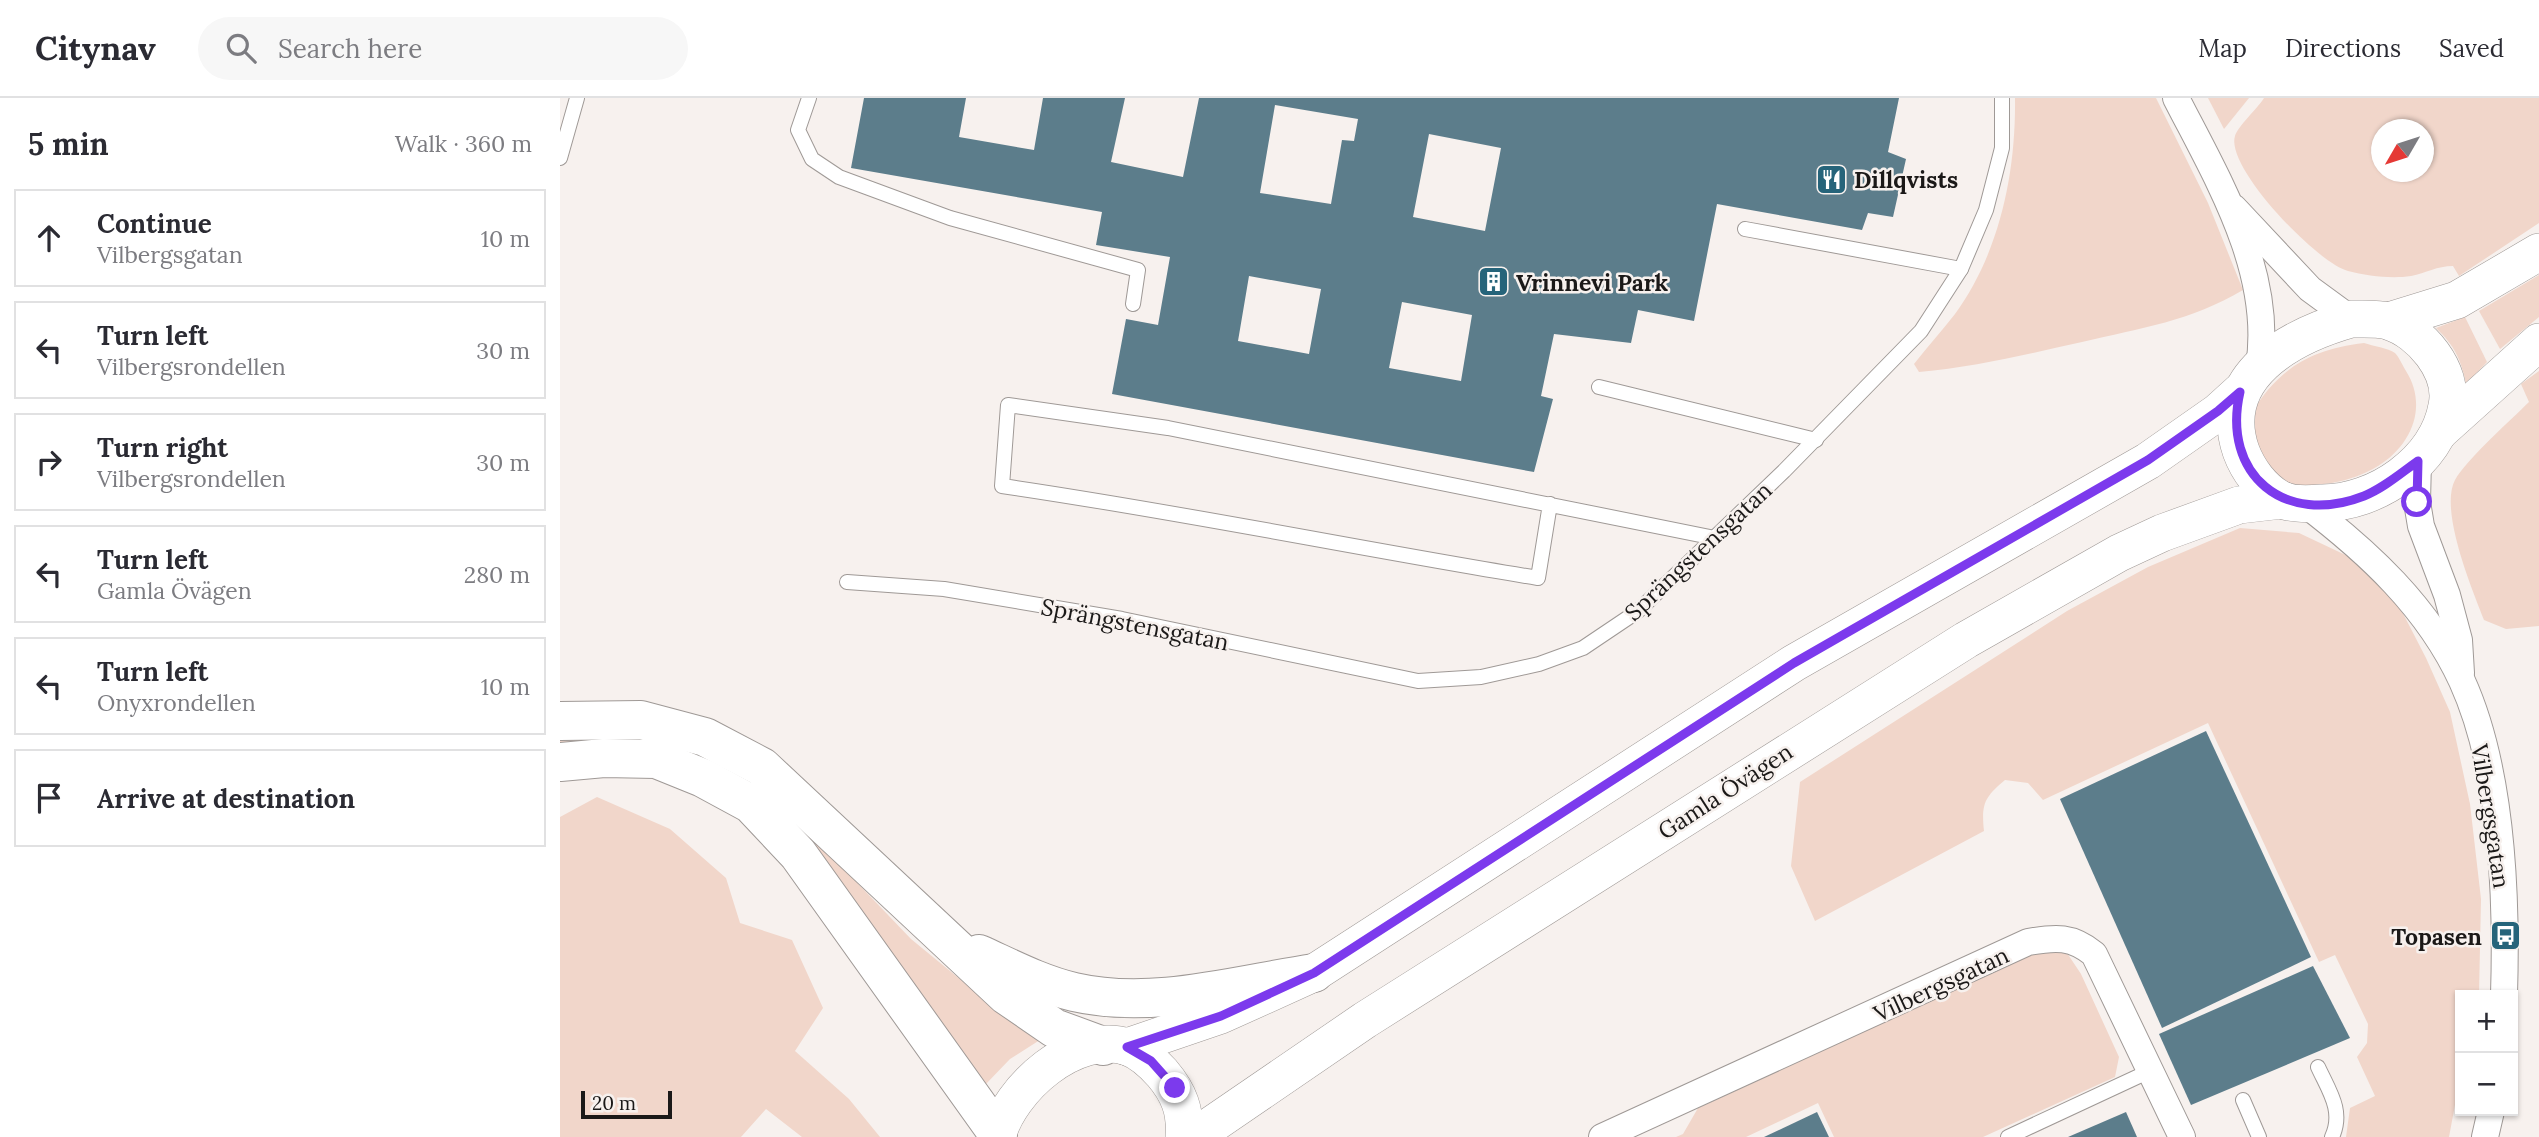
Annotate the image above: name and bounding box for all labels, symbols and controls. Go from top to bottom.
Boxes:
search box [198,17,688,80]
text: Citynav [35,27,156,69]
icon: search [222,29,260,67]
text: Search here [278,32,422,65]
text: Map [2198,33,2247,64]
text: Directions [2285,33,2401,64]
text: Saved [2439,33,2504,64]
north arrow [2371,119,2434,182]
text: 5 min [28,125,109,163]
text: Walk · 360 m [395,129,532,158]
restaurant icon: Dillqvists [1814,162,1848,196]
place label: Dillqvists [1854,165,1958,194]
text: Continue [97,207,212,240]
icon: ahead [30,219,68,257]
text: 10 m [481,224,530,253]
text: Vilbergsgatan [97,240,243,269]
building icon: Vrinnevi Park [1476,265,1510,299]
place label: Vrinnevi Park [1516,268,1669,297]
text: Turn left [97,319,208,352]
icon: left [30,331,68,369]
text: 30 m [476,336,530,365]
text: Vilbergsrondellen [97,352,286,381]
text: Turn right [97,431,228,464]
icon: right [30,443,68,481]
text: 30 m [476,448,530,477]
text: Vilbergsrondellen [97,464,286,493]
street label: Sprängstensgatan [1618,475,1778,627]
route start [2401,486,2432,517]
text: Turn left [97,543,208,576]
icon: left [30,555,68,593]
text: 280 m [464,560,530,589]
text: Gamla Övägen [97,576,252,605]
street label: Sprängstensgatan [1039,592,1231,656]
text: Turn left [97,655,208,688]
icon: left [30,667,68,705]
text: 10 m [481,672,530,701]
text: Onyxrondellen [97,688,256,717]
street label: Gamla Övägen [1652,737,1798,845]
street label: Vilbergsgatan [2465,741,2517,890]
icon: arrive [30,779,68,817]
text: Arrive at destination [97,782,355,815]
bus stop icon: Topasen [2488,919,2522,953]
place label: Topasen [2391,922,2482,951]
street label: Vilbergsgatan [1868,940,2013,1028]
map controls [2455,990,2518,1116]
button: + [2455,990,2518,1053]
button: − [2455,1053,2518,1116]
route end [1159,1072,1190,1103]
scale bar [581,1088,672,1120]
text: 20 m [592,1091,636,1115]

